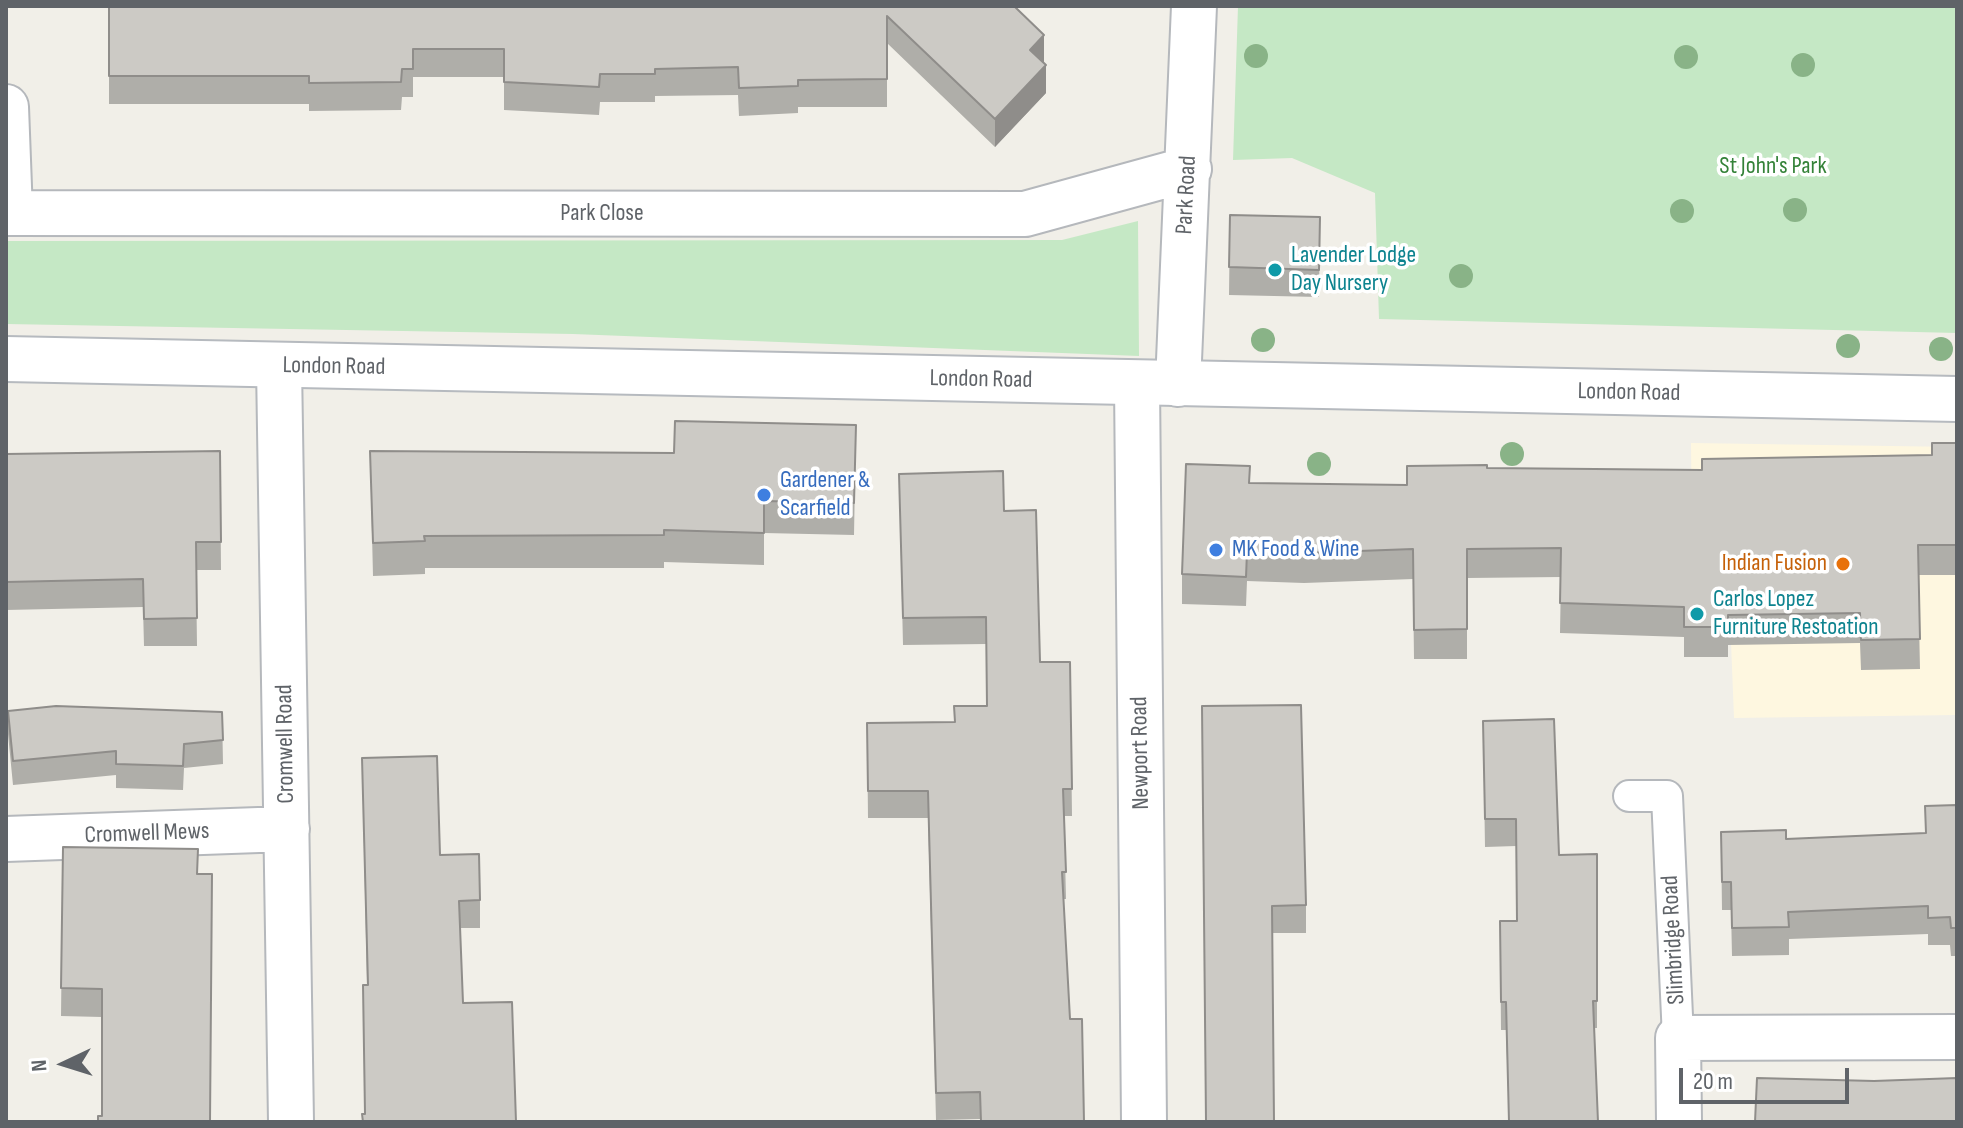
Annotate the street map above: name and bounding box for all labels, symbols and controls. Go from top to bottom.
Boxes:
park label: St John's Park [1719,153,1827,181]
street label: Park Road [1171,155,1203,235]
street label: Park Close [560,200,644,228]
place label: Lavender Lodge Day Nursery [1291,242,1416,298]
marker: Lavender Lodge Day Nursery [1266,261,1284,279]
street label: London Road [282,352,386,382]
street label: London Road [929,365,1033,395]
street label: London Road [1577,378,1681,408]
place label: Gardener & Scarfield [780,467,870,523]
marker: Gardener & Scarfield [755,486,773,504]
place label: MK Food & Wine [1232,536,1359,564]
marker: MK Food & Wine [1207,541,1225,559]
place label: Indian Fusion [1722,550,1827,578]
marker: Indian Fusion [1834,555,1852,573]
place label: Carlos Lopez Furniture Restoation [1713,586,1878,642]
marker: Carlos Lopez Furniture Restoation [1688,605,1706,623]
street label: Cromwell Road [271,684,301,804]
street label: Newport Road [1126,696,1156,810]
street label: Cromwell Mews [84,817,210,851]
street label: Slimbridge Road [1656,875,1692,1005]
north arrow [24,1024,104,1104]
scale bar [1683,1052,1853,1102]
text: N [26,1059,53,1073]
text: 20 m [1693,1067,1733,1096]

